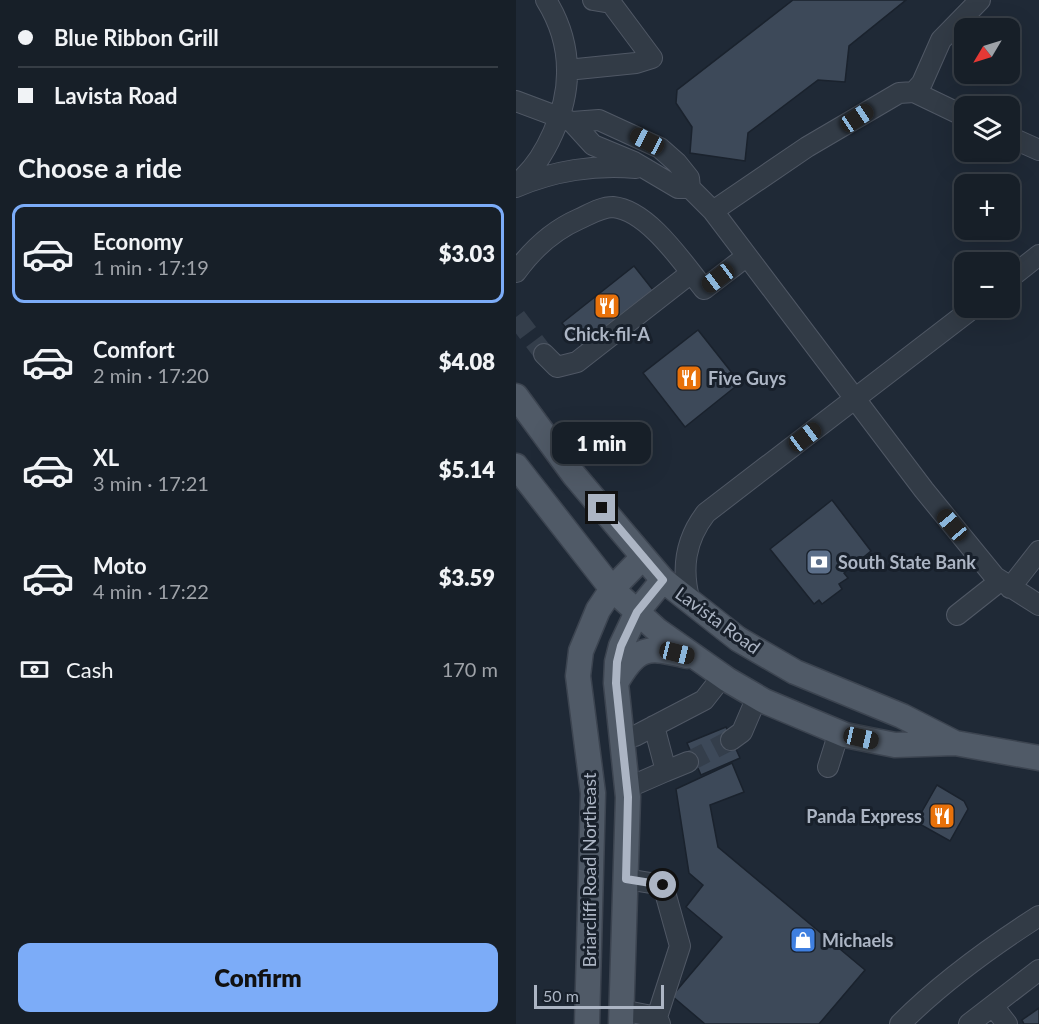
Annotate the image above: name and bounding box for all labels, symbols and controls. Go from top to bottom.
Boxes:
north arrow [954,18,1020,84]
map controls [954,18,1020,318]
text: Blue Ribbon Grill [54,24,219,51]
text: Lavista Road [54,82,178,109]
button: layers [954,96,1020,162]
car [837,100,877,136]
car [627,125,667,157]
text: Choose a ride [18,151,182,184]
button: + [954,174,1020,240]
icon: car [21,227,75,281]
text: Economy [93,228,183,255]
text: $3.03 [439,240,495,267]
button: − [954,252,1020,318]
text: 1 min · 17:19 [93,255,209,279]
car [698,260,738,296]
restaurant icon: Chick-fil-A [592,291,622,321]
place label: Chick-fil-A [564,323,650,345]
icon: car [21,335,75,389]
text: Comfort [93,336,175,363]
text: $4.08 [439,348,495,375]
text: 2 min · 17:20 [93,363,209,387]
restaurant icon: Five Guys [674,363,704,393]
place label: Five Guys [708,367,786,389]
car [785,419,825,455]
callout: 1 min [552,421,652,463]
text: 1 min [577,431,626,455]
icon: car [21,443,75,497]
text: XL [93,444,119,471]
text: $5.14 [439,456,495,483]
text: 3 min · 17:21 [93,471,209,495]
route end [588,494,615,521]
car [934,505,970,545]
bank icon: South State Bank [804,547,834,577]
icon: car [21,551,75,605]
place label: South State Bank [838,551,976,573]
text: Moto [93,552,147,579]
text: $3.59 [439,564,495,591]
text: 4 min · 17:22 [93,579,209,603]
street label: Lavista Road [671,582,765,658]
car [657,640,697,666]
icon: cash [18,653,51,686]
text: Cash [66,656,113,683]
text: 170 m [442,657,498,681]
car [841,725,881,751]
street label: Briarcliff Road Northeast [578,772,600,967]
restaurant icon: Panda Express [927,801,957,831]
place label: Panda Express [806,805,922,827]
route start [649,871,676,898]
shop icon: Michaels [788,925,818,955]
place label: Michaels [822,929,894,951]
button: Confirm [18,943,498,1012]
scale bar [534,982,664,1010]
text: 50 m [543,986,579,1005]

